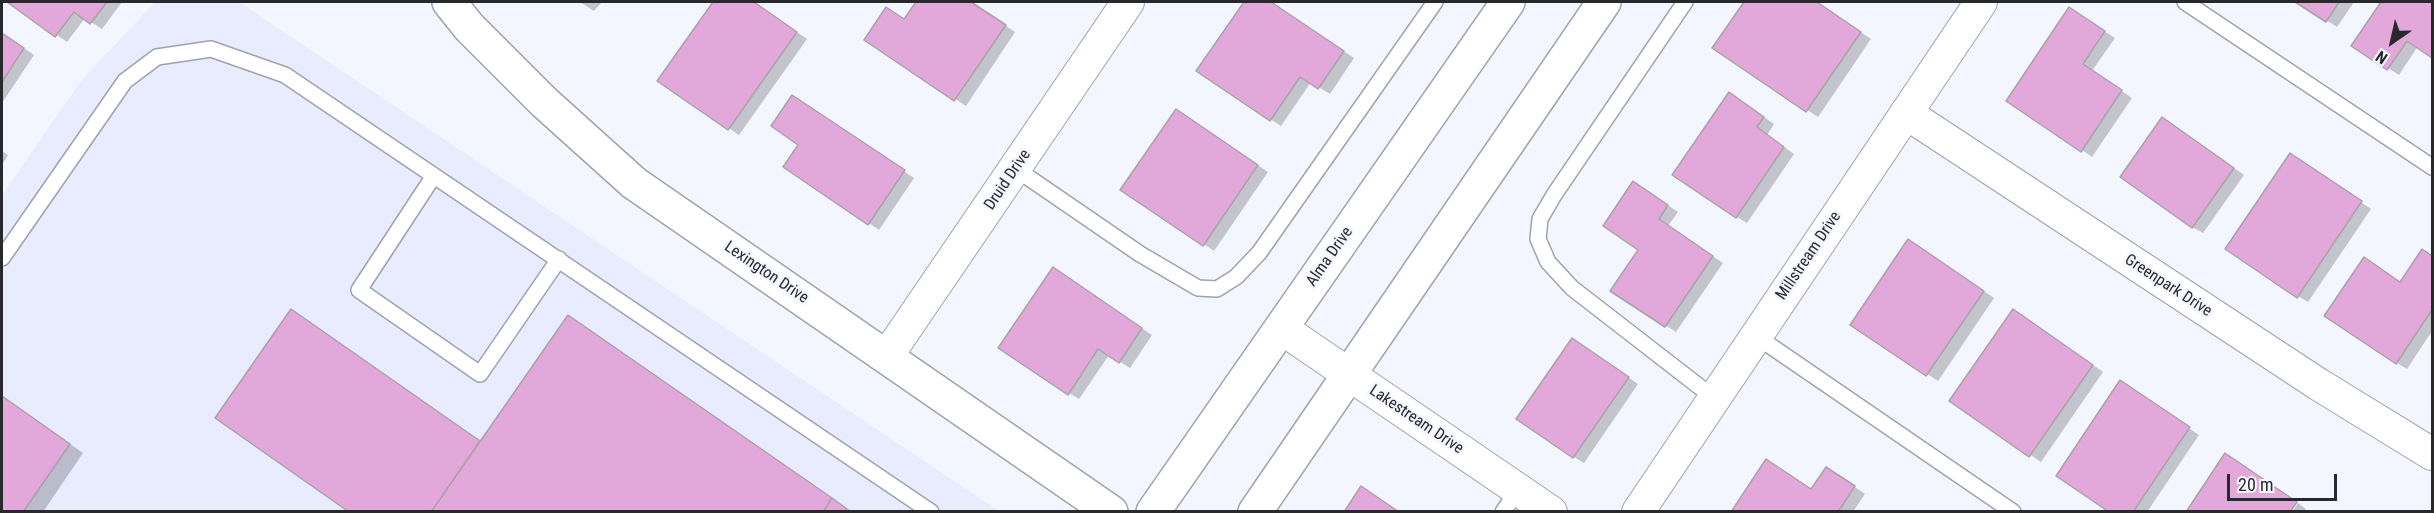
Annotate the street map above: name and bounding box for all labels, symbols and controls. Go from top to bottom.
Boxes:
north arrow [2362,12,2422,72]
text: N [2372,47,2391,68]
street label: Druid Drive [981,146,1035,214]
street label: Millstream Drive [1772,208,1846,304]
street label: Alma Drive [1303,224,1357,290]
street label: Lexington Drive [720,238,812,308]
street label: Greenpark Drive [2121,251,2215,321]
street label: Lakestream Drive [1365,381,1467,459]
scale bar [2230,462,2340,500]
text: 20 m [2238,474,2273,495]

